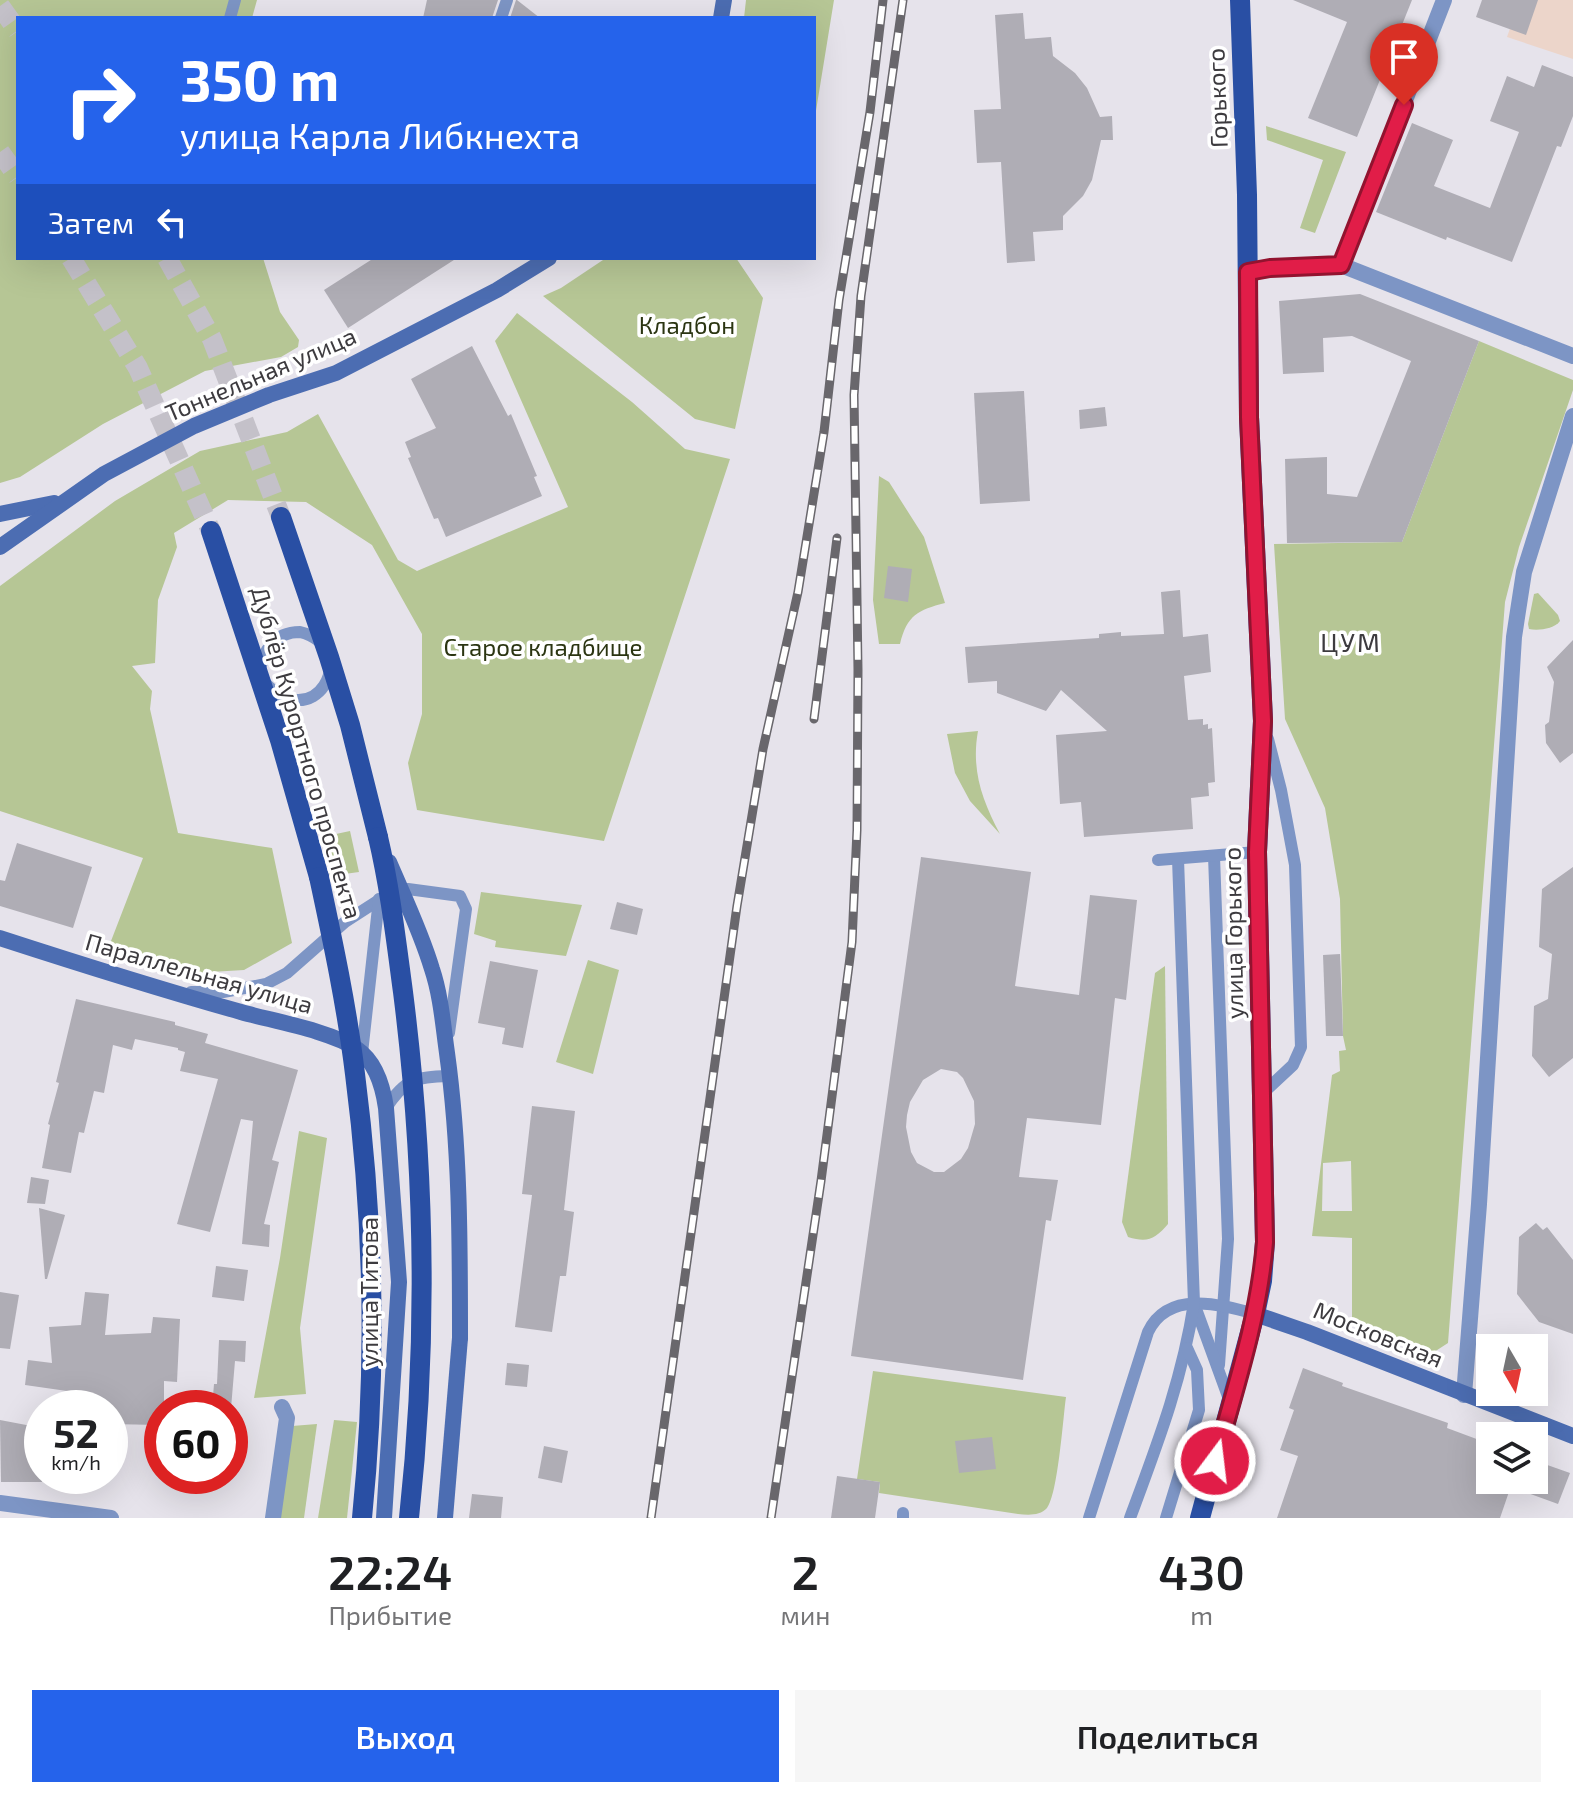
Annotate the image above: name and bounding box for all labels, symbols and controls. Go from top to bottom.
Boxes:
pin [1370,23,1438,105]
icon: arrive [1382,35,1426,79]
text: 350 m [180,45,339,112]
icon: right [48,48,152,152]
street label: Горького [1200,48,1233,148]
text: улица Карла Либкнехта [180,113,580,156]
icon: left [150,200,194,244]
text: Затем [48,204,134,240]
park label: Кладбон [639,310,735,339]
street label: Тоннельная улица [161,320,361,428]
street label: Дублёр Курортного проспекта [245,583,369,922]
district label: ЦУМ [1320,626,1382,657]
park label: Старое кладбище [444,632,642,661]
street label: улица Горького [1216,847,1250,1019]
street label: Параллельная улица [82,926,316,1020]
street label: улица Титова [354,1217,384,1367]
street label: Московская [1309,1294,1448,1373]
north arrow [1476,1334,1548,1406]
map controls [1476,1334,1548,1494]
speed limit sign: 60 [144,1390,248,1494]
text: 52 [53,1408,99,1456]
position arrow [1173,1419,1257,1503]
button: layers [1476,1422,1548,1494]
text: km/h [51,1450,101,1474]
text: 22:24 [328,1542,453,1600]
text: 2 [792,1542,819,1600]
text: 430 [1158,1542,1245,1600]
text: Прибытие [328,1599,452,1630]
text: мин [780,1599,830,1630]
text: m [1190,1599,1213,1630]
button: Выход [32,1690,779,1782]
button: Поделиться [795,1690,1541,1782]

